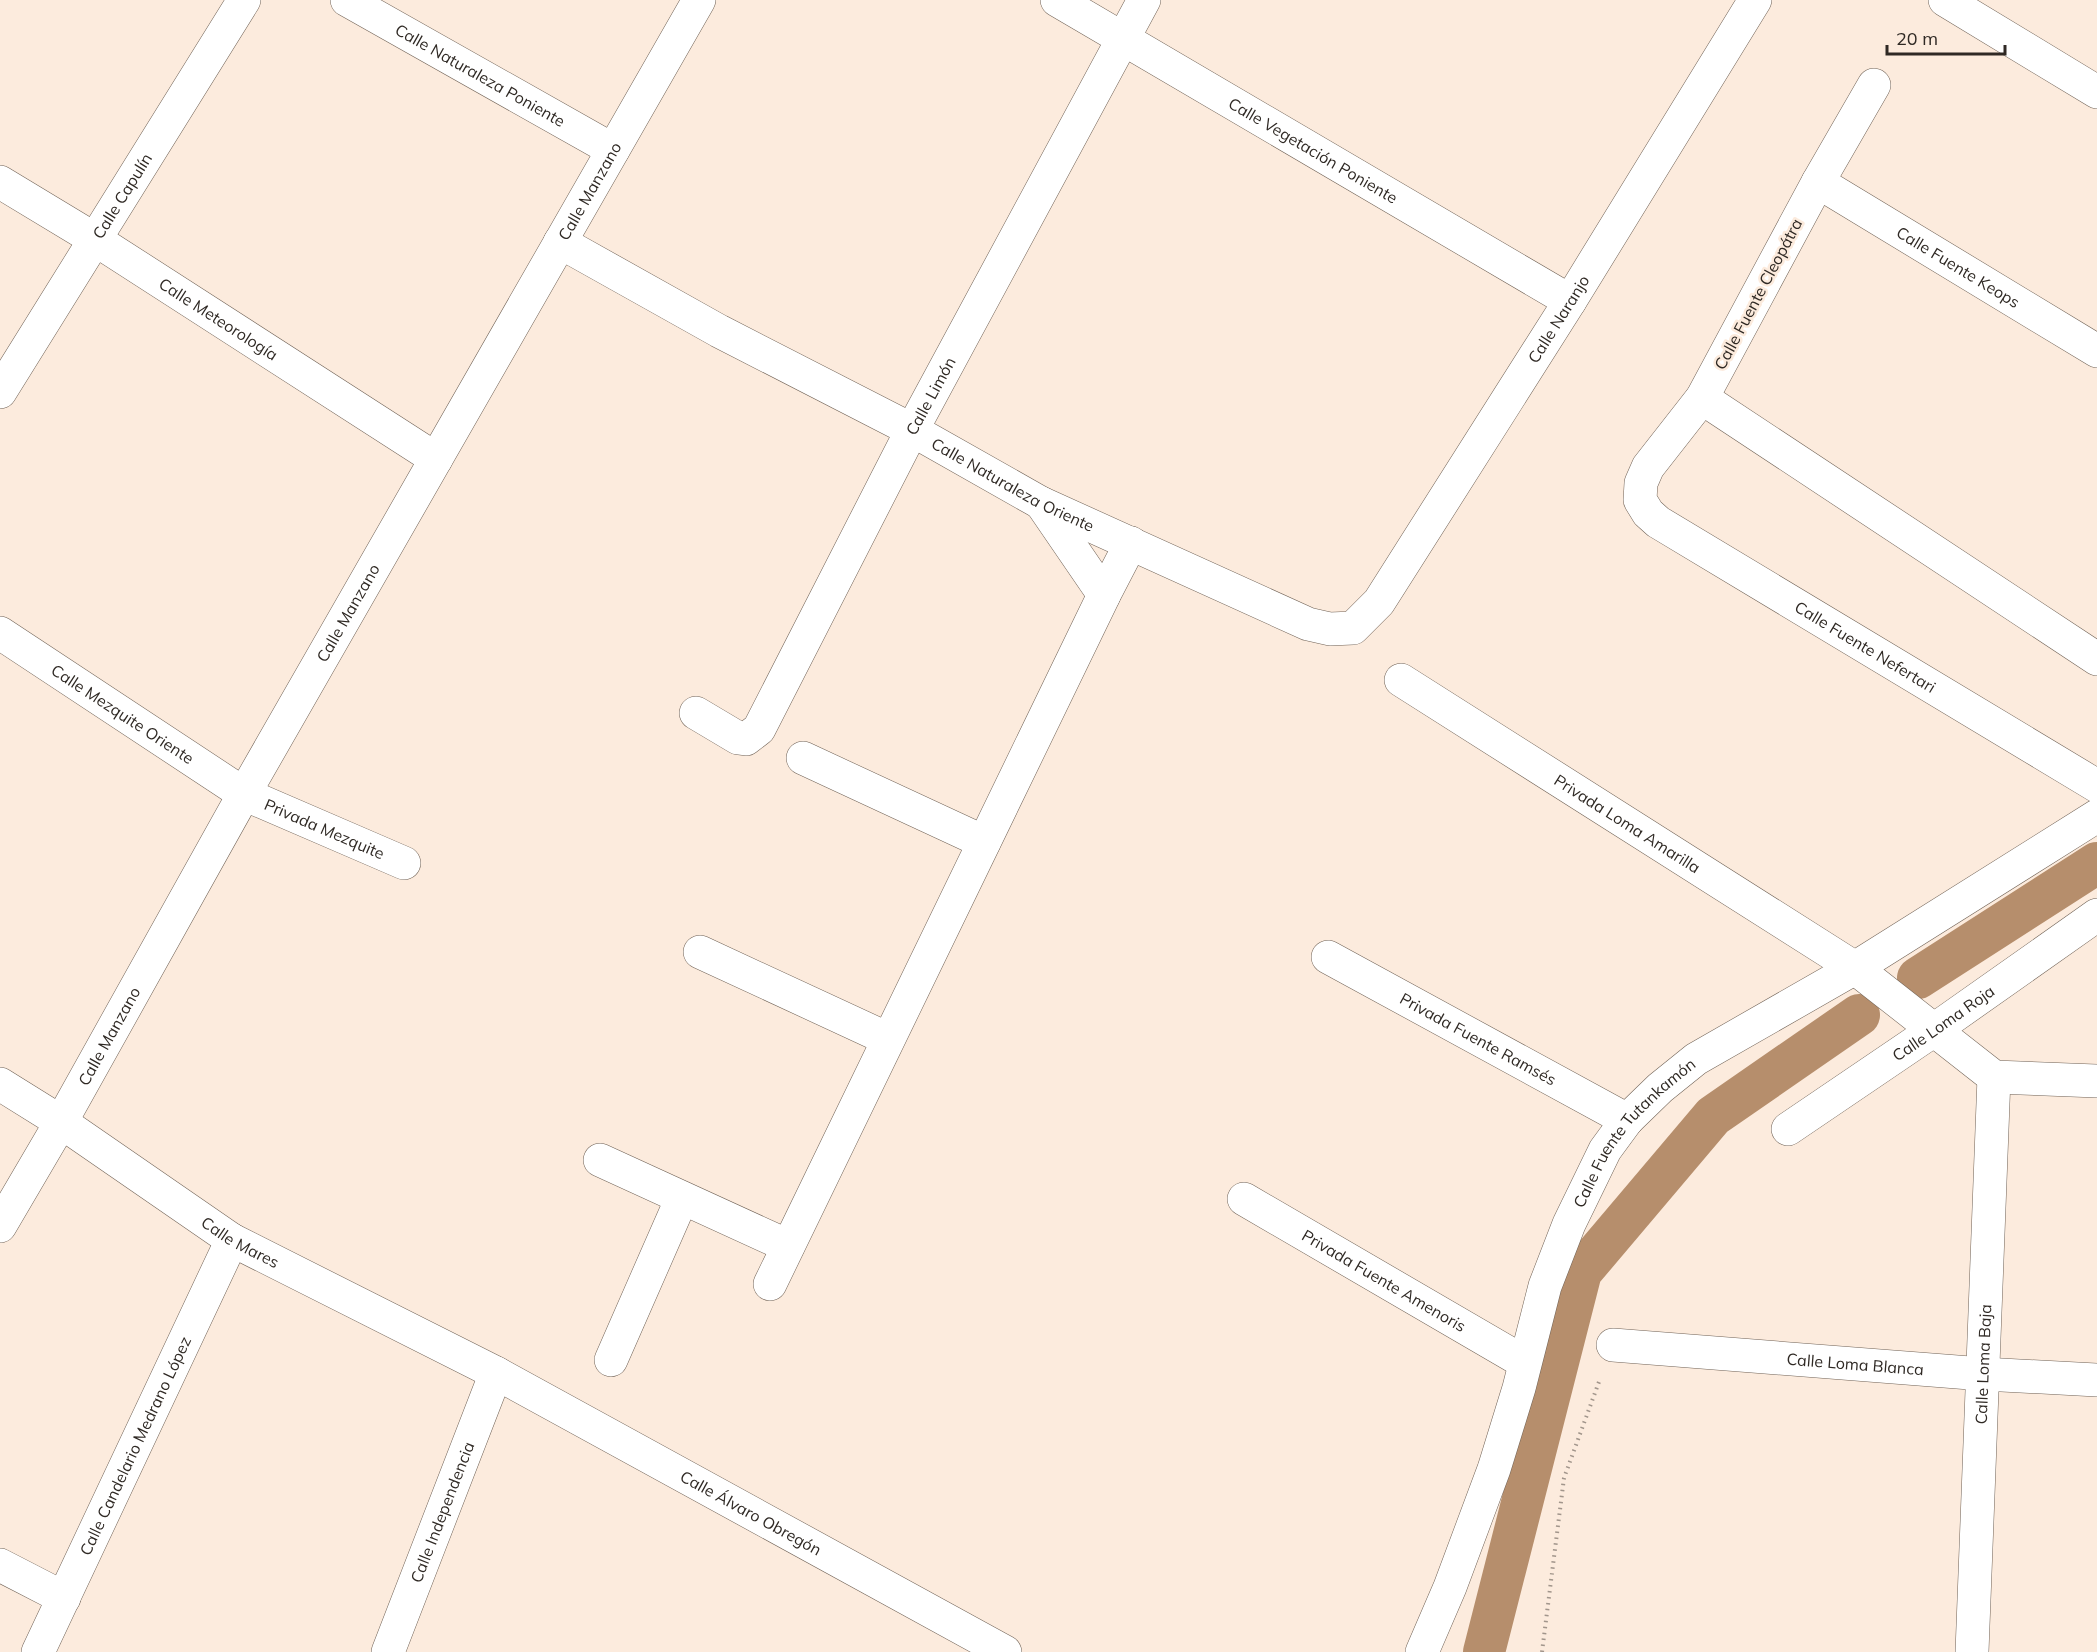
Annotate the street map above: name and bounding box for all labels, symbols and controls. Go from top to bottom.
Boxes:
scale bar [1887,18,2006,56]
street label: Calle Naturaleza Poniente [392,19,569,131]
text: 20 m [1896,27,1938,50]
street label: Calle Vegetación Poniente [1225,93,1401,208]
street label: Calle Manzano [553,138,625,244]
street label: Calle Capulín [88,149,156,242]
street label: Calle Fuente Cleopátra [1710,215,1806,373]
street label: Calle Fuente Keops [1893,222,2024,312]
street label: Calle Naranjo [1523,271,1594,367]
street label: Calle Meteorología [155,273,282,365]
street label: Calle Limón [901,353,960,438]
street label: Calle Naturaleza Oriente [928,433,1097,536]
street label: Calle Manzano [312,560,384,665]
street label: Calle Fuente Nefertari [1791,597,1940,697]
street label: Calle Mezquite Oriente [48,660,198,768]
street label: Privada Loma Amarilla [1551,770,1704,877]
street label: Privada Mezquite [261,794,388,863]
street label: Calle Loma Roja [1888,981,1998,1065]
street label: Calle Manzano [73,983,144,1089]
street label: Privada Fuente Ramsés [1396,988,1560,1090]
street label: Calle Fuente Tutankamón [1569,1054,1699,1211]
street label: Calle Mares [198,1212,283,1272]
street label: Privada Fuente Amenoris [1298,1225,1470,1336]
street label: Calle Loma Baja [1971,1304,1995,1425]
street label: Calle Candelario Medrano López [75,1333,195,1558]
street label: Calle Loma Blanca [1786,1349,1925,1379]
street label: Calle Independencia [406,1439,478,1585]
street label: Calle Álvaro Obregón [677,1466,825,1559]

